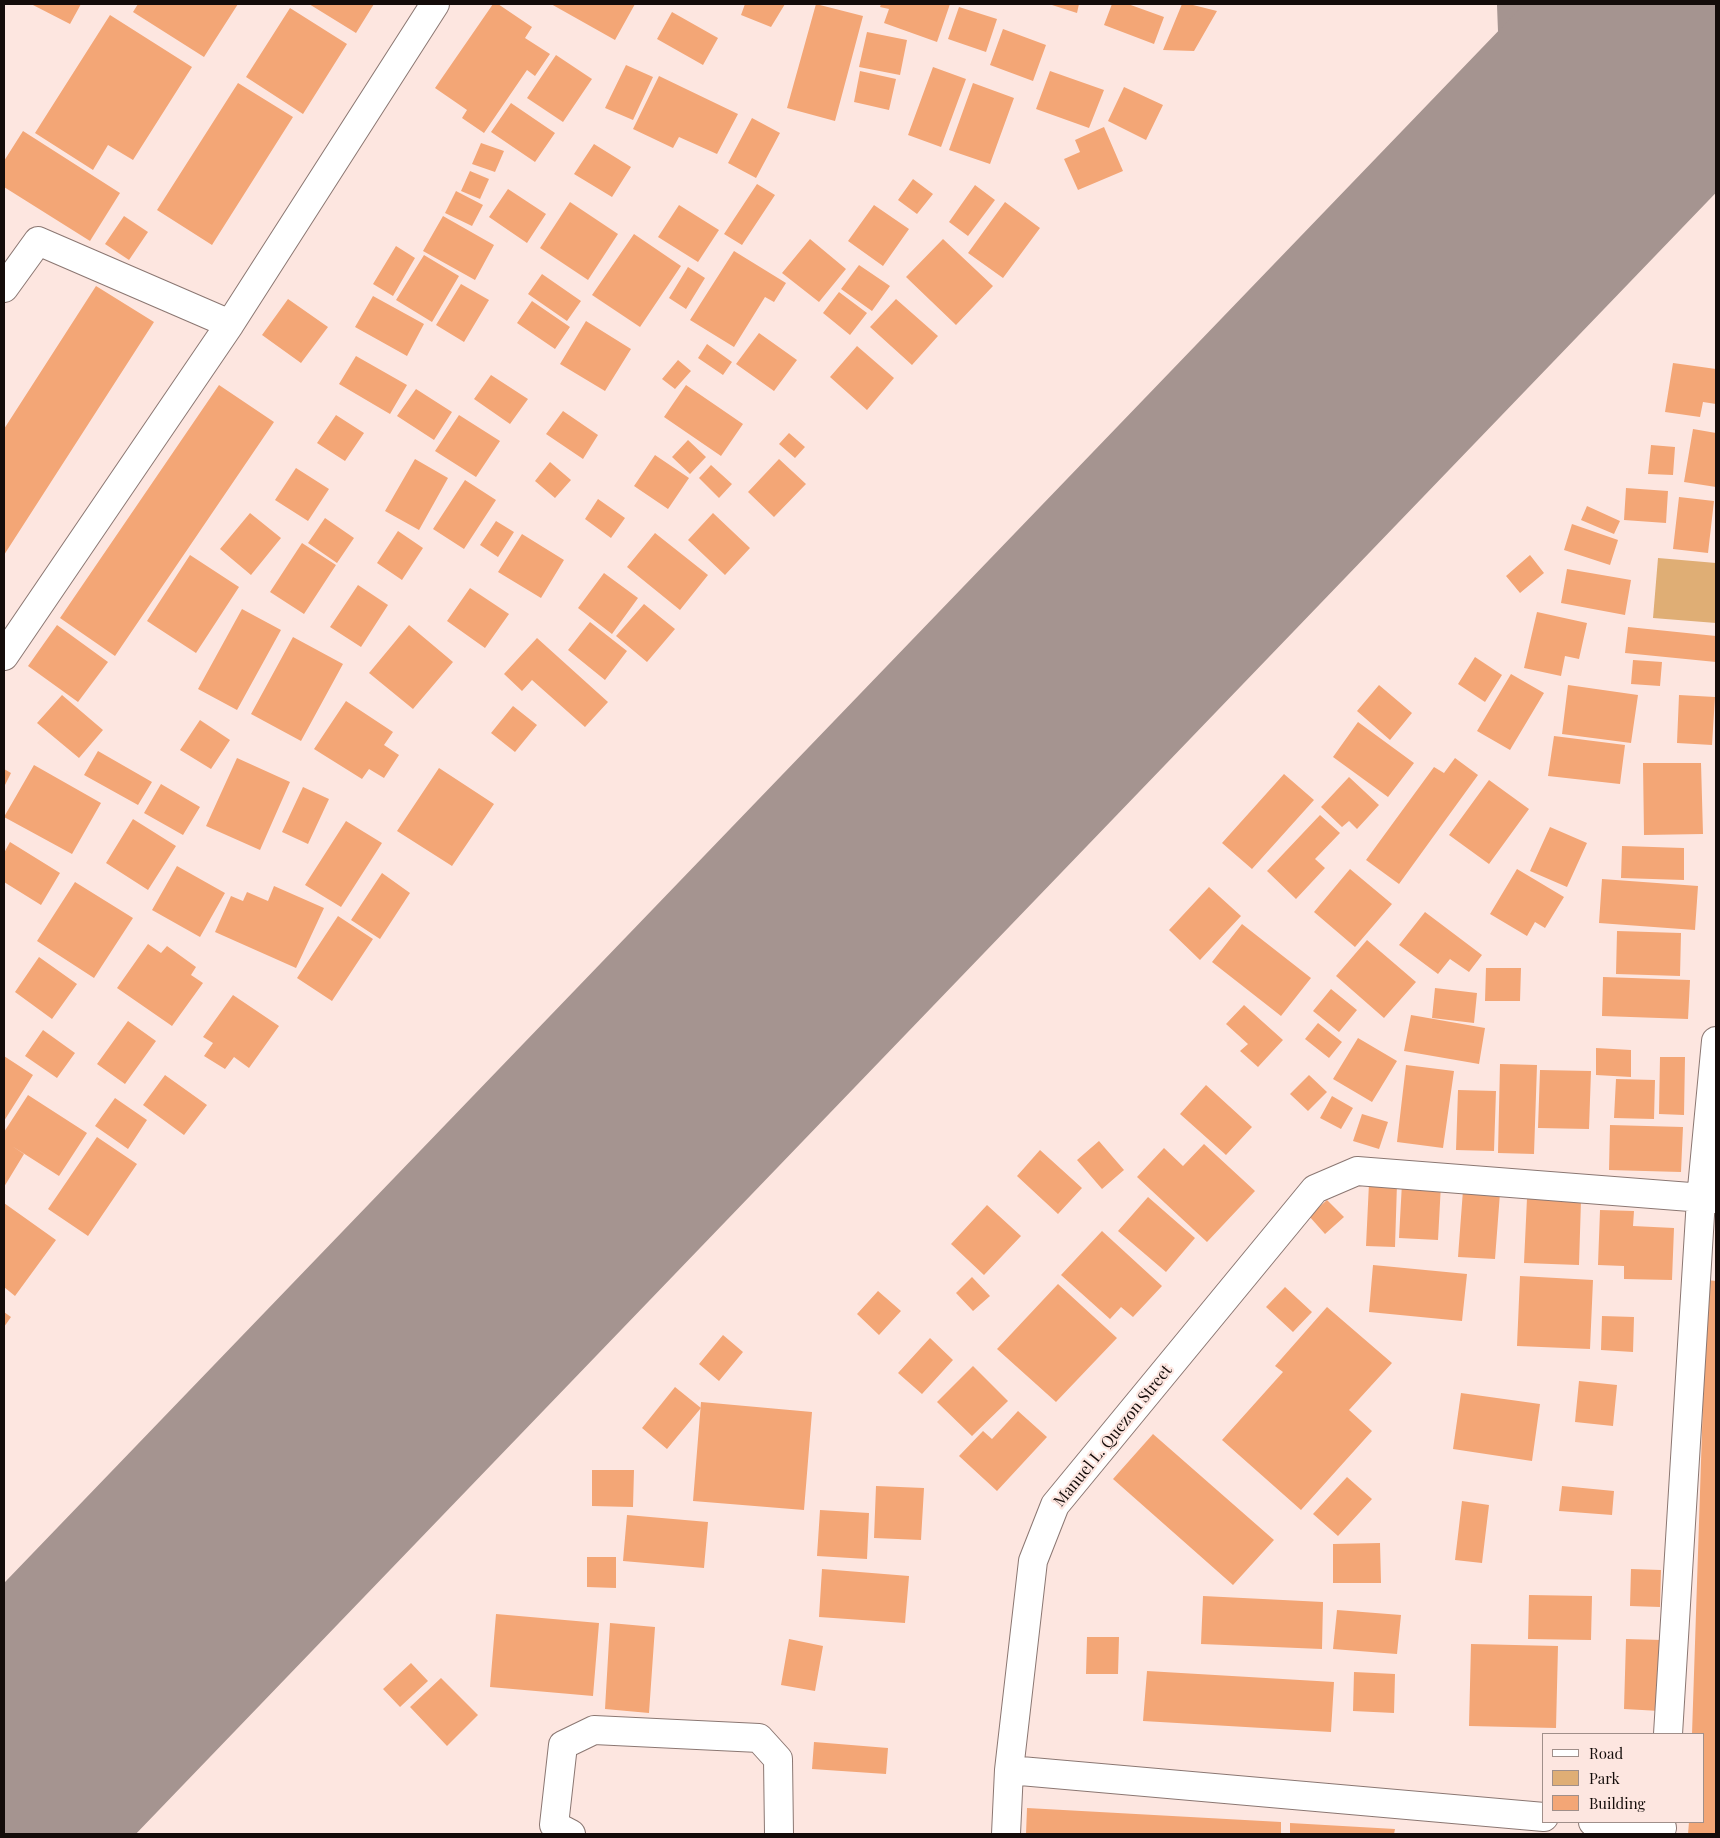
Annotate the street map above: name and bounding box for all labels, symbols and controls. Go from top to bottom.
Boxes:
street label: Manuel L. Quezon Street [1050,1361,1176,1511]
legend [1542,1733,1705,1823]
text: Road [1589,1743,1623,1763]
text: Park [1589,1768,1620,1788]
text: Building [1589,1793,1645,1813]

